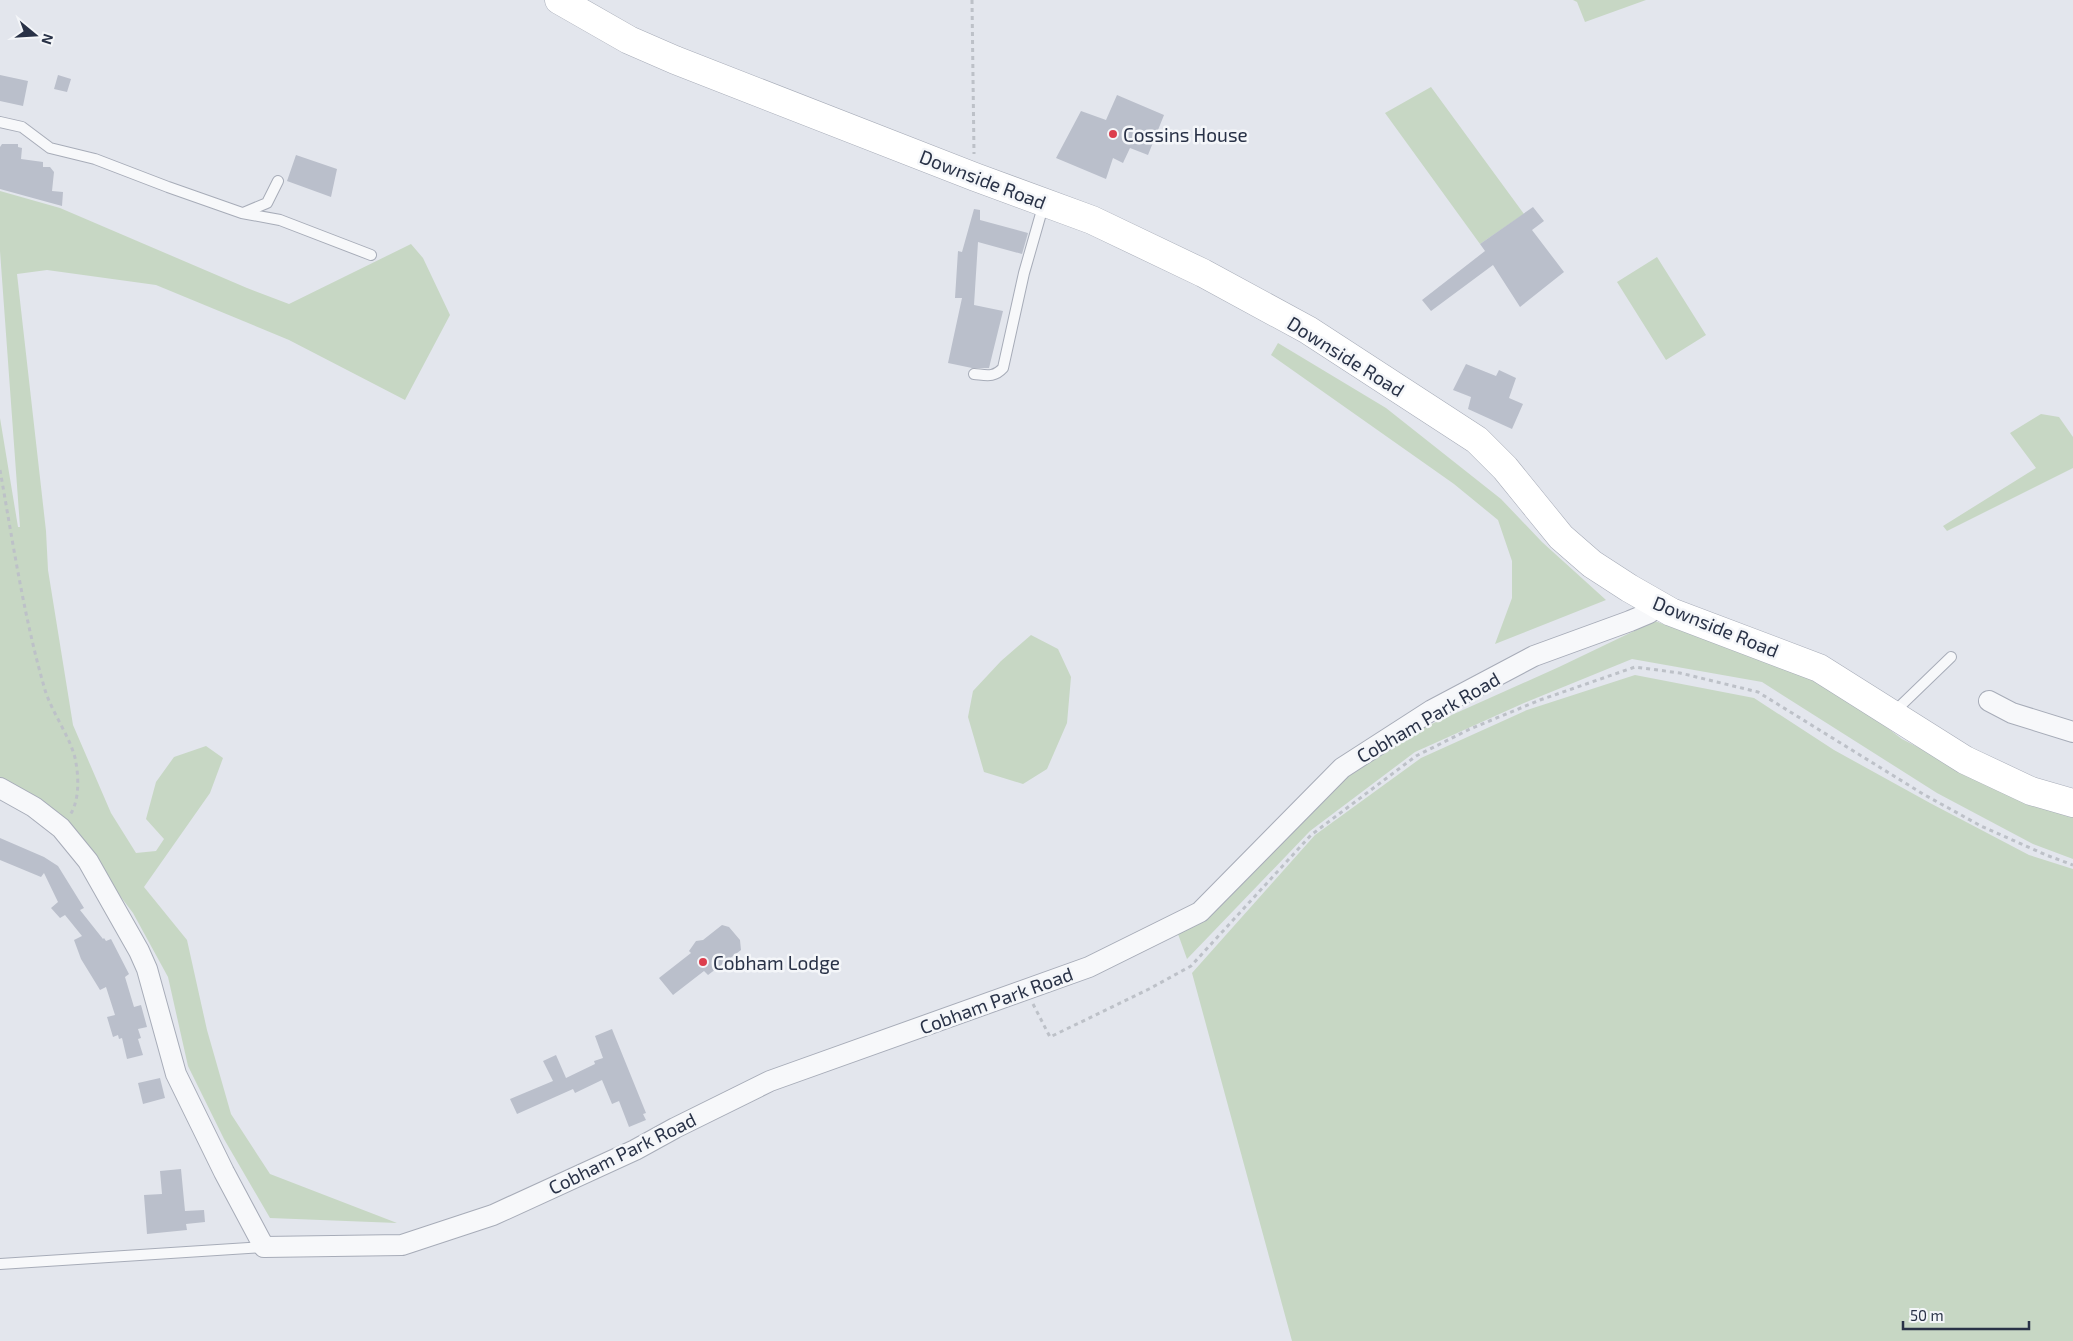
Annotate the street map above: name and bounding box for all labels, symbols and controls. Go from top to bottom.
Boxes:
north arrow [10,10,60,60]
text: N [38,32,57,47]
place label: Cossins House [1123,123,1248,146]
marker: Cossins House [1107,128,1119,140]
street label: Downside Road [917,144,1049,214]
street label: Downside Road [1283,311,1409,401]
street label: Downside Road [1650,590,1782,662]
street label: Cobham Park Road [1352,667,1504,767]
place label: Cobham Lodge [713,951,840,974]
marker: Cobham Lodge [697,956,709,968]
street label: Cobham Park Road [916,962,1076,1038]
street label: Cobham Park Road [544,1107,700,1199]
scale bar [1903,1298,2029,1330]
text: 50 m [1910,1306,1944,1324]

